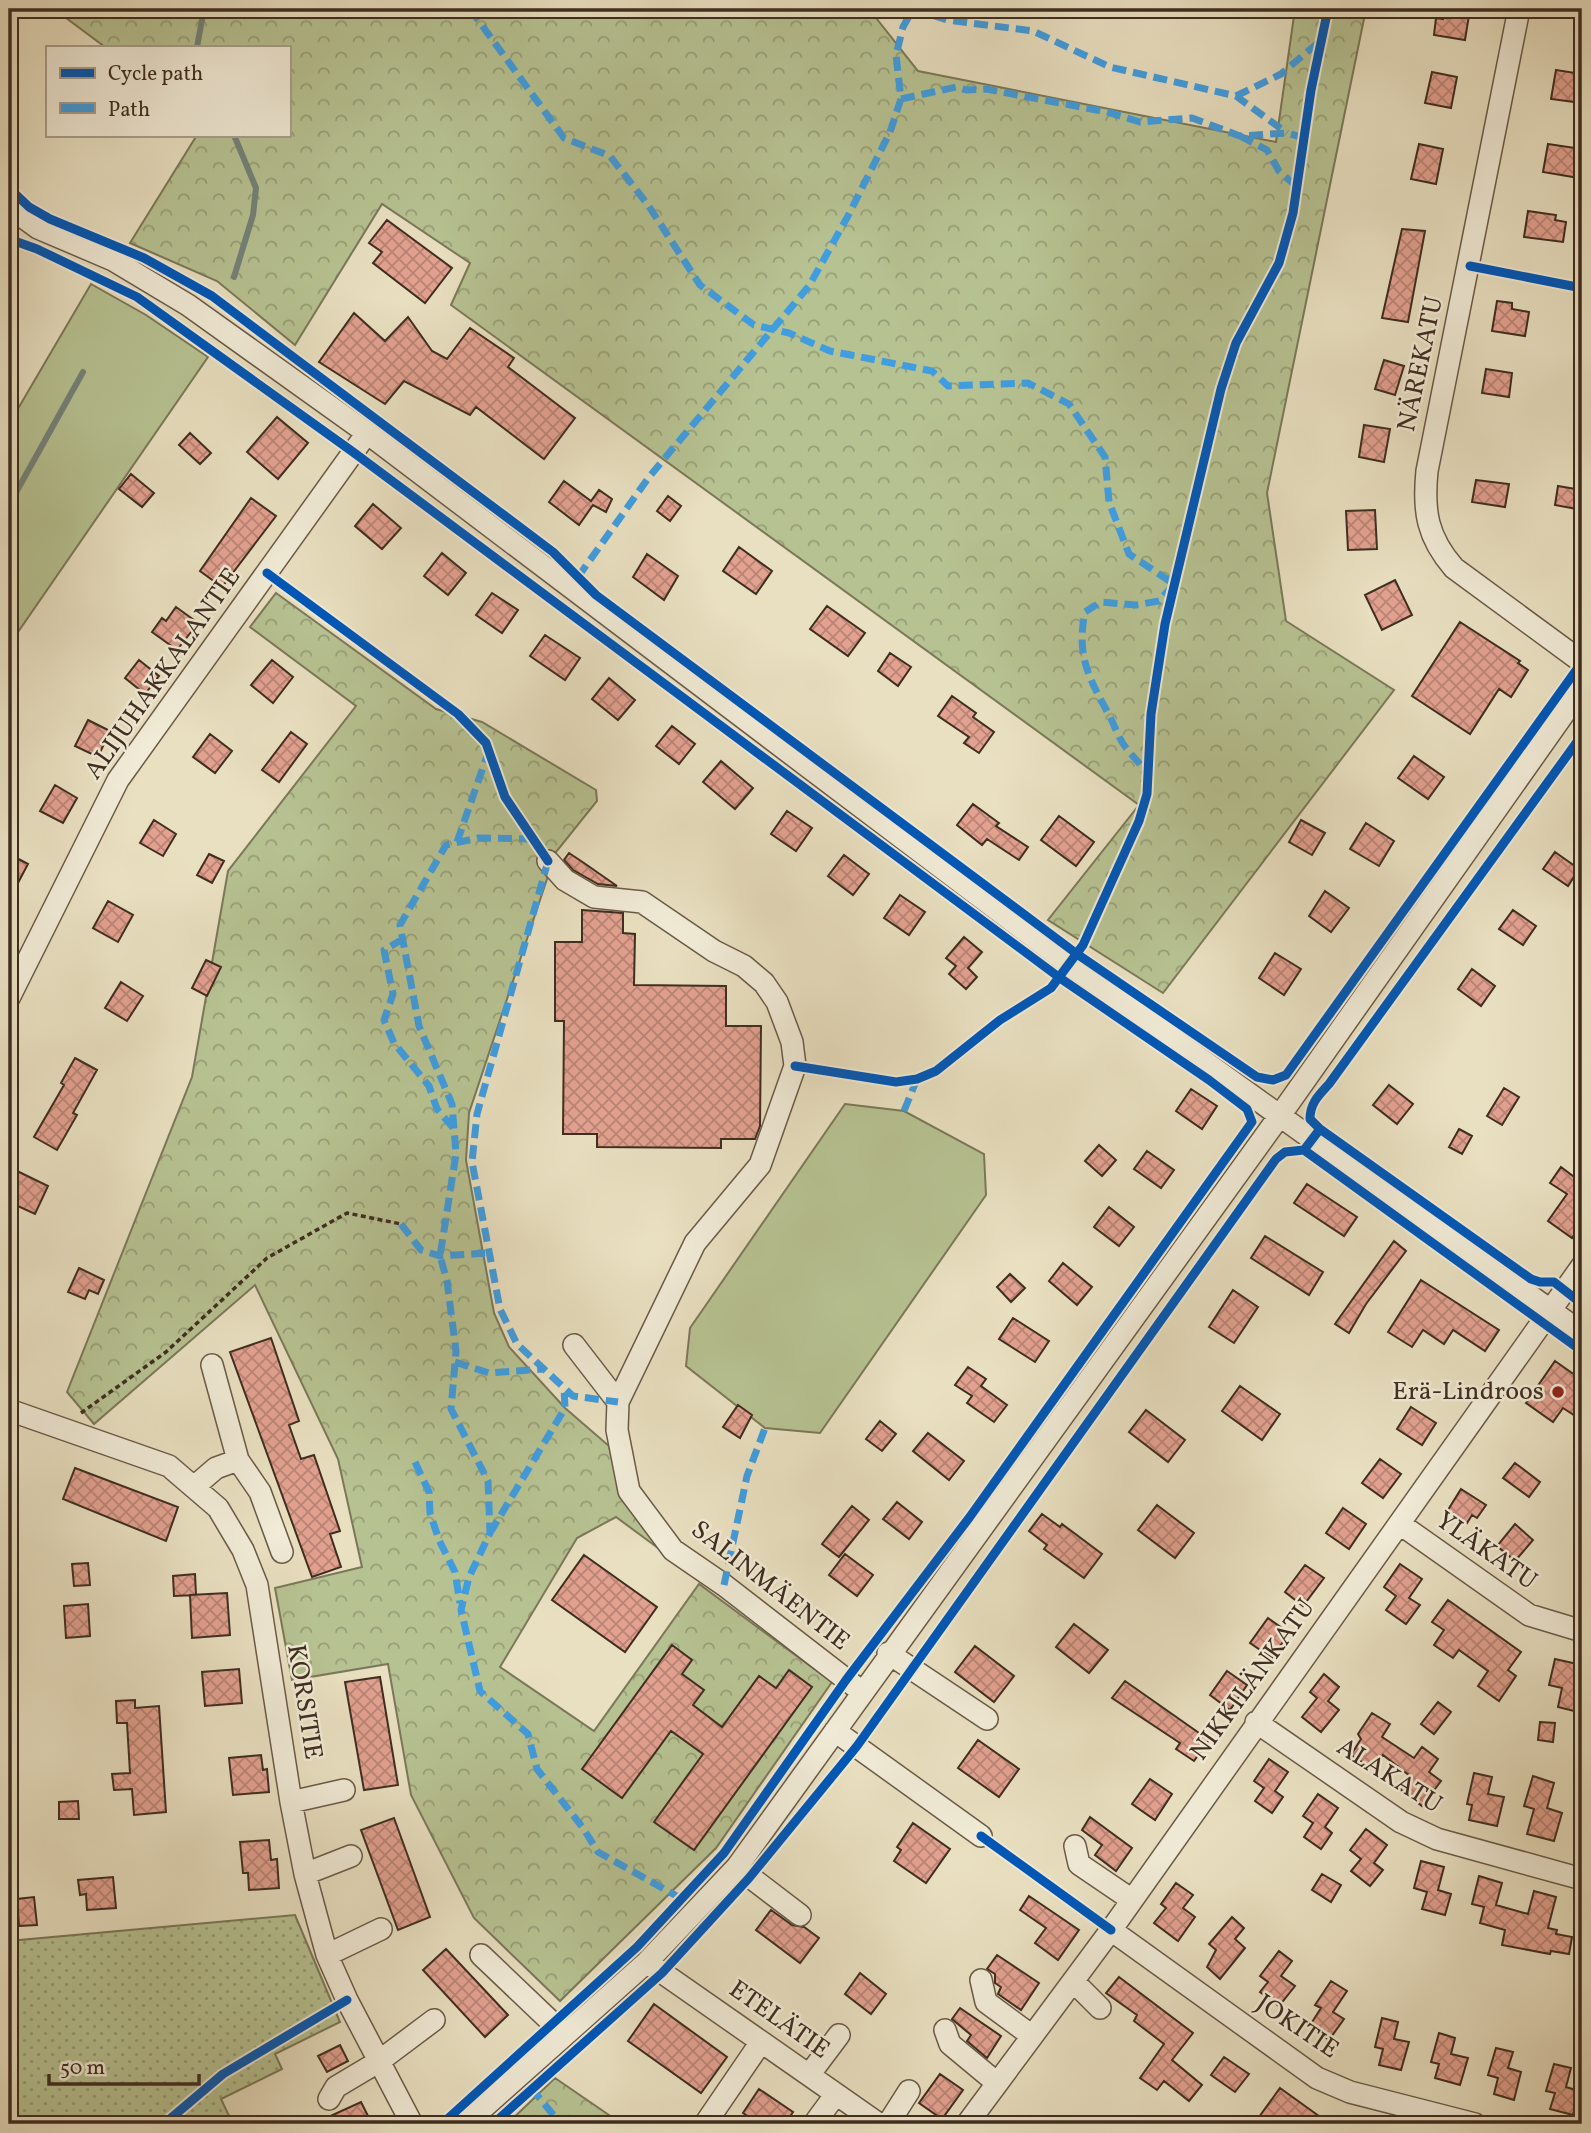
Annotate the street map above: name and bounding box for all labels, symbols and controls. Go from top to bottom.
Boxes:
legend [46,46,290,136]
text: Cycle path [108,60,203,89]
text: Path [108,96,150,125]
street label: NÄREKATU [1389,293,1453,435]
street label: ALIJUHAKKALANTIE [76,561,250,787]
place label: Erä-Lindroos [1392,1374,1544,1410]
marker: Erä-Lindroos [1550,1384,1566,1400]
street label: YLÄKATU [1428,1503,1544,1599]
street label: SALINMÄENTIE [683,1513,857,1659]
street label: NIKKILÄNKATU [1182,1592,1324,1768]
street label: KORSITIE [277,1642,331,1762]
street label: ALAKATU [1329,1729,1449,1823]
street label: ETELÄTIE [721,1972,837,2068]
street label: JOKITIE [1248,1986,1346,2068]
scale bar [49,2042,200,2086]
text: 50 m [60,2054,105,2083]

